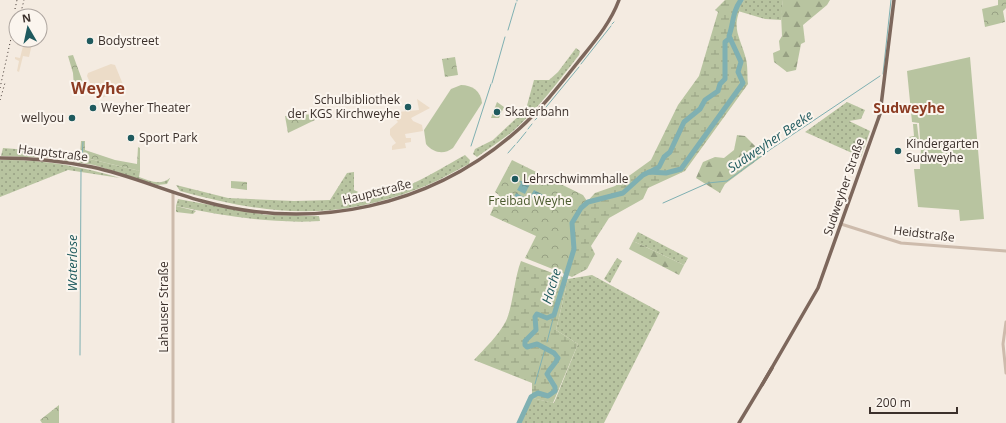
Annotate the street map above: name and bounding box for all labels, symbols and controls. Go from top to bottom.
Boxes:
north arrow [8,8,48,48]
text: N [21,10,32,26]
place label: Bodystreet [98,32,159,49]
marker: Bodystreet [85,36,95,46]
district label: Weyhe [71,77,125,99]
place label: Schulbibliothek der KGS Kirchweyhe [288,91,401,122]
district label: Sudweyhe [873,98,945,117]
place label: Weyher Theater [101,99,190,116]
marker: Schulbibliothek der KGS Kirchweyhe [403,102,413,112]
marker: Weyher Theater [88,103,98,113]
place label: Skaterbahn [505,103,569,120]
water label: Sudweyher Beeke [724,105,817,176]
marker: Skaterbahn [492,107,502,117]
place label: wellyou [21,109,64,126]
marker: wellyou [67,113,77,123]
place label: Sport Park [139,129,198,146]
marker: Sport Park [126,133,136,143]
place label: Kindergarten Sudweyhe [906,135,979,166]
street label: Sudweyher Straße [819,136,868,238]
street label: Hauptstraße [17,140,89,165]
marker: Kindergarten Sudweyhe [893,146,903,156]
place label: Lehrschwimmhalle [523,170,629,187]
marker: Lehrschwimmhalle [510,174,520,184]
street label: Hauptstraße [341,175,413,208]
park label: Freibad Weyhe [488,192,572,209]
street label: Heidstraße [892,221,956,246]
water label: Waterlose [63,234,81,292]
street label: Lahauser Straße [155,261,172,353]
water label: Hache [537,266,565,306]
scale bar [870,389,957,415]
text: 200 m [876,394,911,411]

